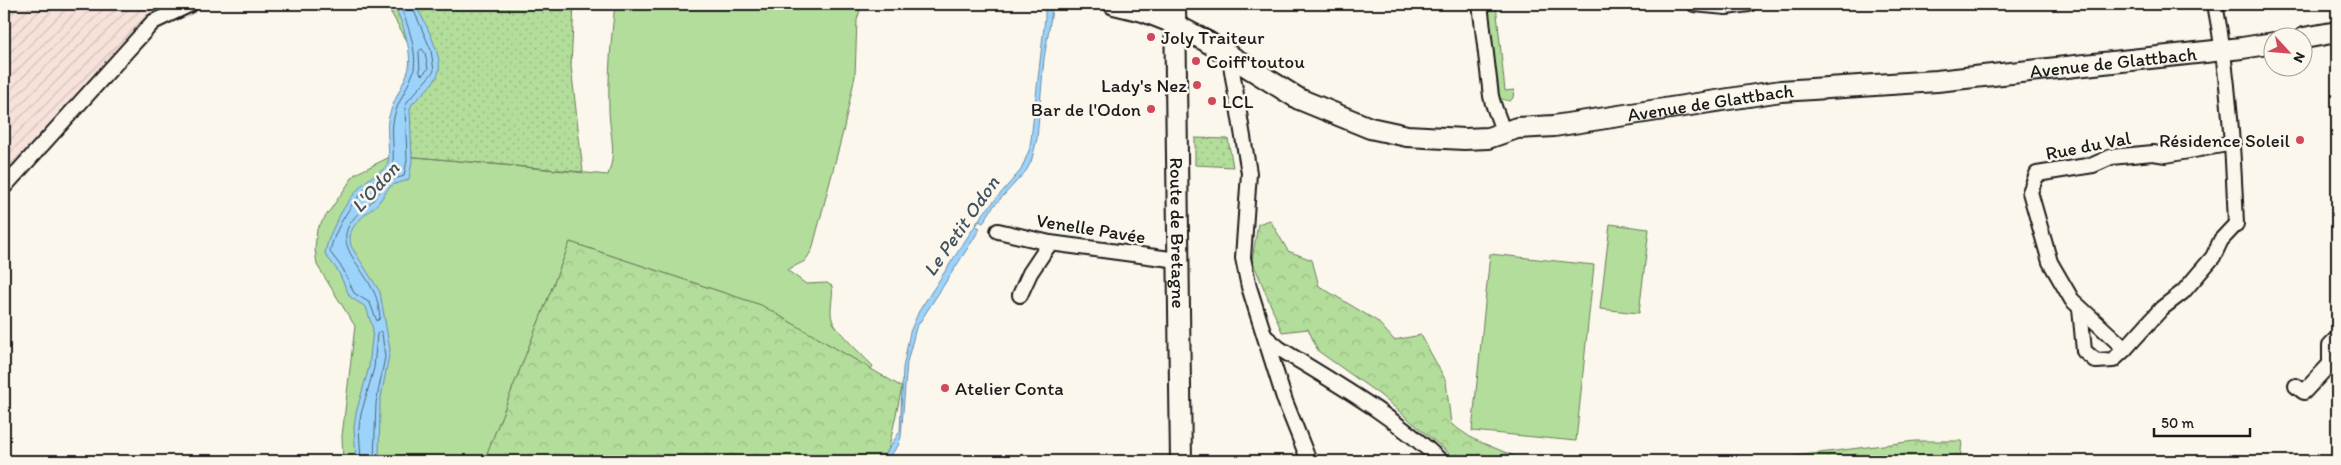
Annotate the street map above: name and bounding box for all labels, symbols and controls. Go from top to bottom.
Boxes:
place label: Joly Traiteur [1161,26,1265,49]
north arrow [2264,28,2314,78]
marker: Joly Traiteur [1145,31,1157,43]
street label: Avenue de Glattbach [2029,42,2199,83]
place label: Coiff'toutou [1206,50,1305,73]
text: N [2290,50,2309,65]
marker: Coiff'toutou [1190,55,1202,67]
place label: Lady's Nez [1101,74,1187,97]
marker: Lady's Nez [1191,79,1203,91]
street label: Avenue de Glattbach [1626,79,1795,127]
place label: LCL [1222,90,1254,113]
marker: LCL [1206,95,1218,107]
place label: Bar de l'Odon [1031,98,1141,121]
marker: Bar de l'Odon [1145,103,1157,115]
street label: Rue du Val [2044,126,2133,165]
place label: Résidence Soleil [2159,129,2291,152]
marker: Résidence Soleil [2294,134,2306,146]
water label: L'Odon [346,156,404,217]
street label: Route de Bretagne [1165,157,1190,309]
water label: Le Petit Odon [918,171,1005,281]
street label: Venelle Pavée [1035,209,1147,248]
place label: Atelier Conta [955,377,1064,400]
marker: Atelier Conta [939,382,951,394]
scale bar [2154,405,2250,437]
text: 50 m [2161,414,2194,432]

